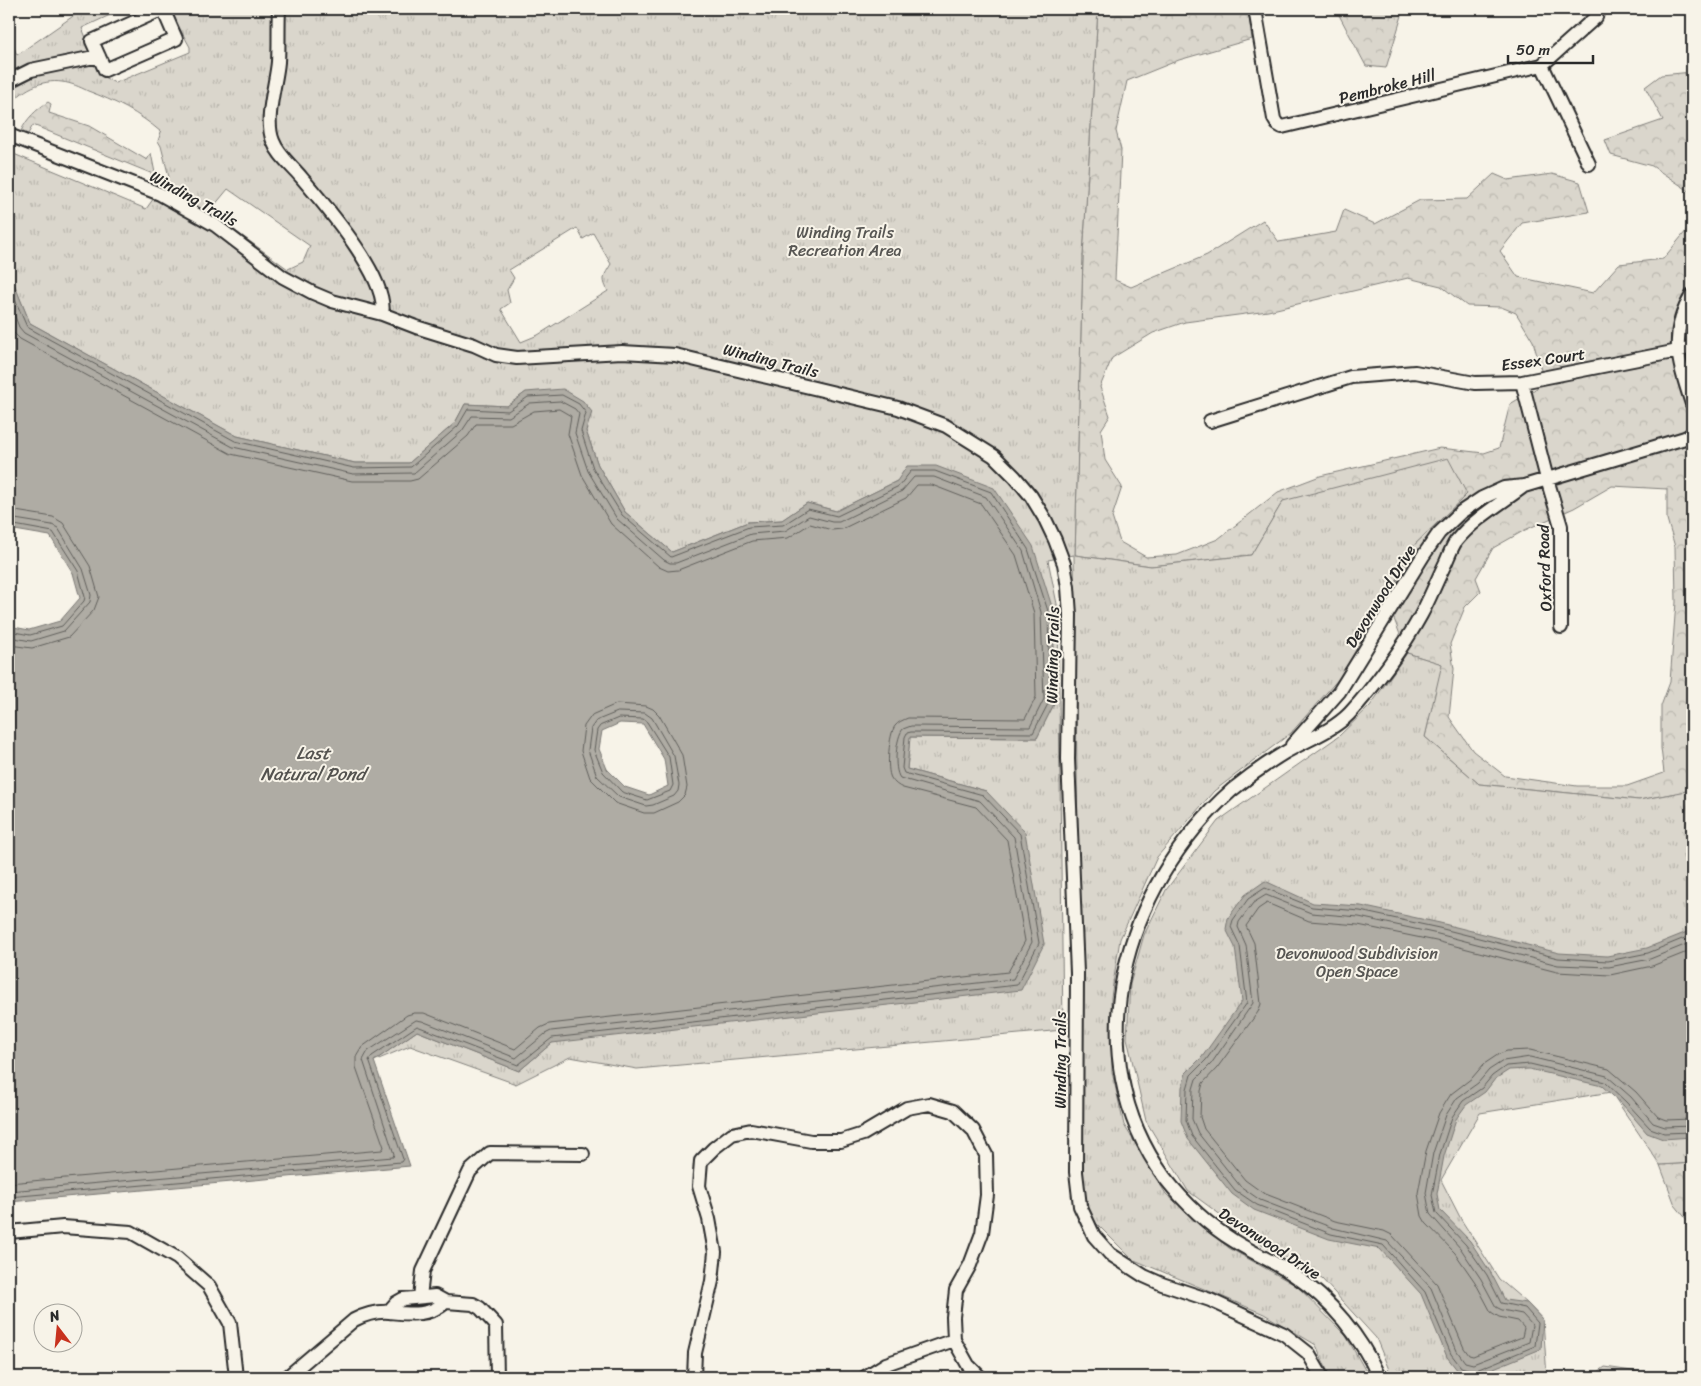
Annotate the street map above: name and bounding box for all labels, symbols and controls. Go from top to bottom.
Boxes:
scale bar [1508,32,1594,64]
text: 50 m [1516,37,1551,63]
street label: Pembroke Hill [1336,60,1439,112]
street label: Winding Trails [144,162,244,235]
park label: Winding Trails Recreation Area [788,218,902,265]
street label: Winding Trails [720,335,822,387]
street label: Essex Court [1499,339,1587,380]
street label: Oxford Road [1528,522,1561,612]
street label: Devonwood Drive [1337,539,1424,654]
street label: Winding Trails [1037,605,1068,704]
water label: Last Natural Pond [261,737,370,790]
park label: Devonwood Subdivision Open Space [1276,939,1438,986]
street label: Winding Trails [1046,1011,1075,1109]
street label: Devonwood Drive [1213,1199,1327,1288]
text: N [45,1303,63,1330]
north arrow [32,1304,82,1354]

